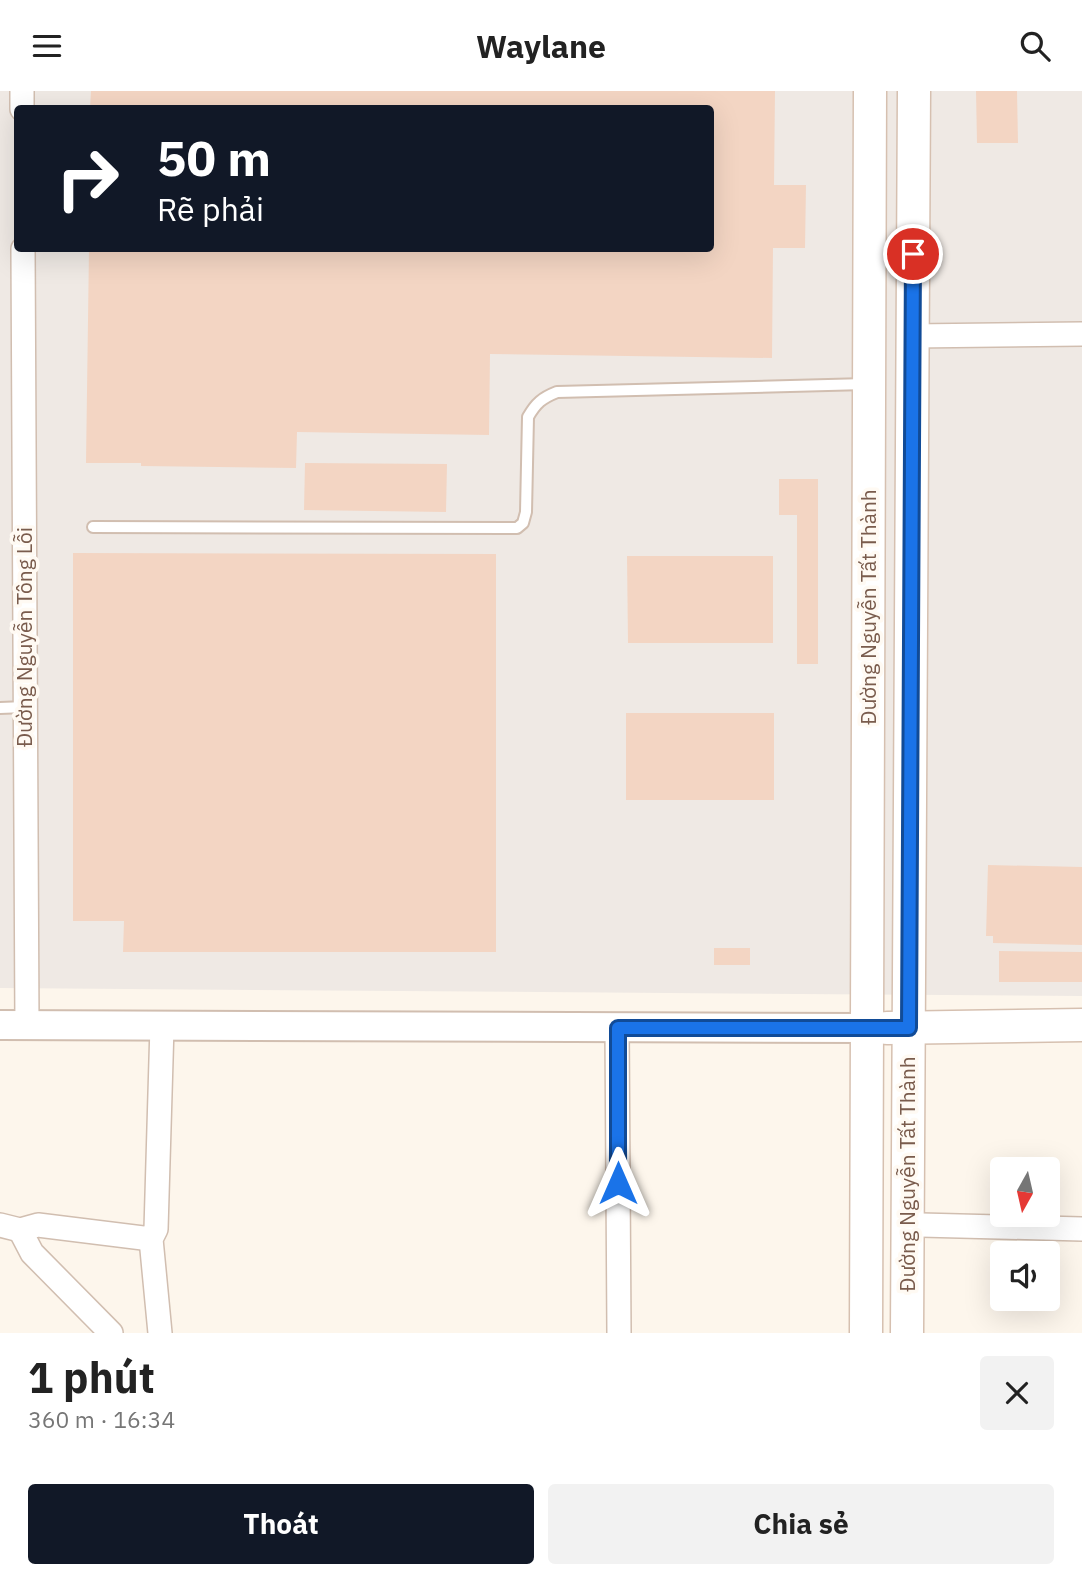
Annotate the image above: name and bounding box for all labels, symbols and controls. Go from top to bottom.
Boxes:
text: Waylane [476,25,606,67]
icon: menu [28,27,66,65]
icon: search [1016,27,1054,65]
text: 50 m [157,126,271,189]
icon: right [42,133,133,224]
text: Rẽ phải [157,188,264,230]
pin [883,224,943,284]
icon: arrive [894,235,932,273]
street label: Đường Nguyễn Tất Thành [854,489,882,725]
street label: Đường Nguyễn Tông Lỗi [10,527,38,747]
street label: Đường Nguyễn Tất Thành [893,1056,921,1292]
position arrow [581,1146,655,1220]
north arrow [990,1157,1060,1227]
map controls [990,1157,1060,1311]
button: sound [990,1241,1060,1311]
text: 1 phút [28,1350,155,1405]
button: close [980,1356,1054,1430]
text: 360 m · 16:34 [28,1404,175,1434]
button: Thoát [28,1484,534,1564]
button: Chia sẻ [548,1484,1054,1564]

